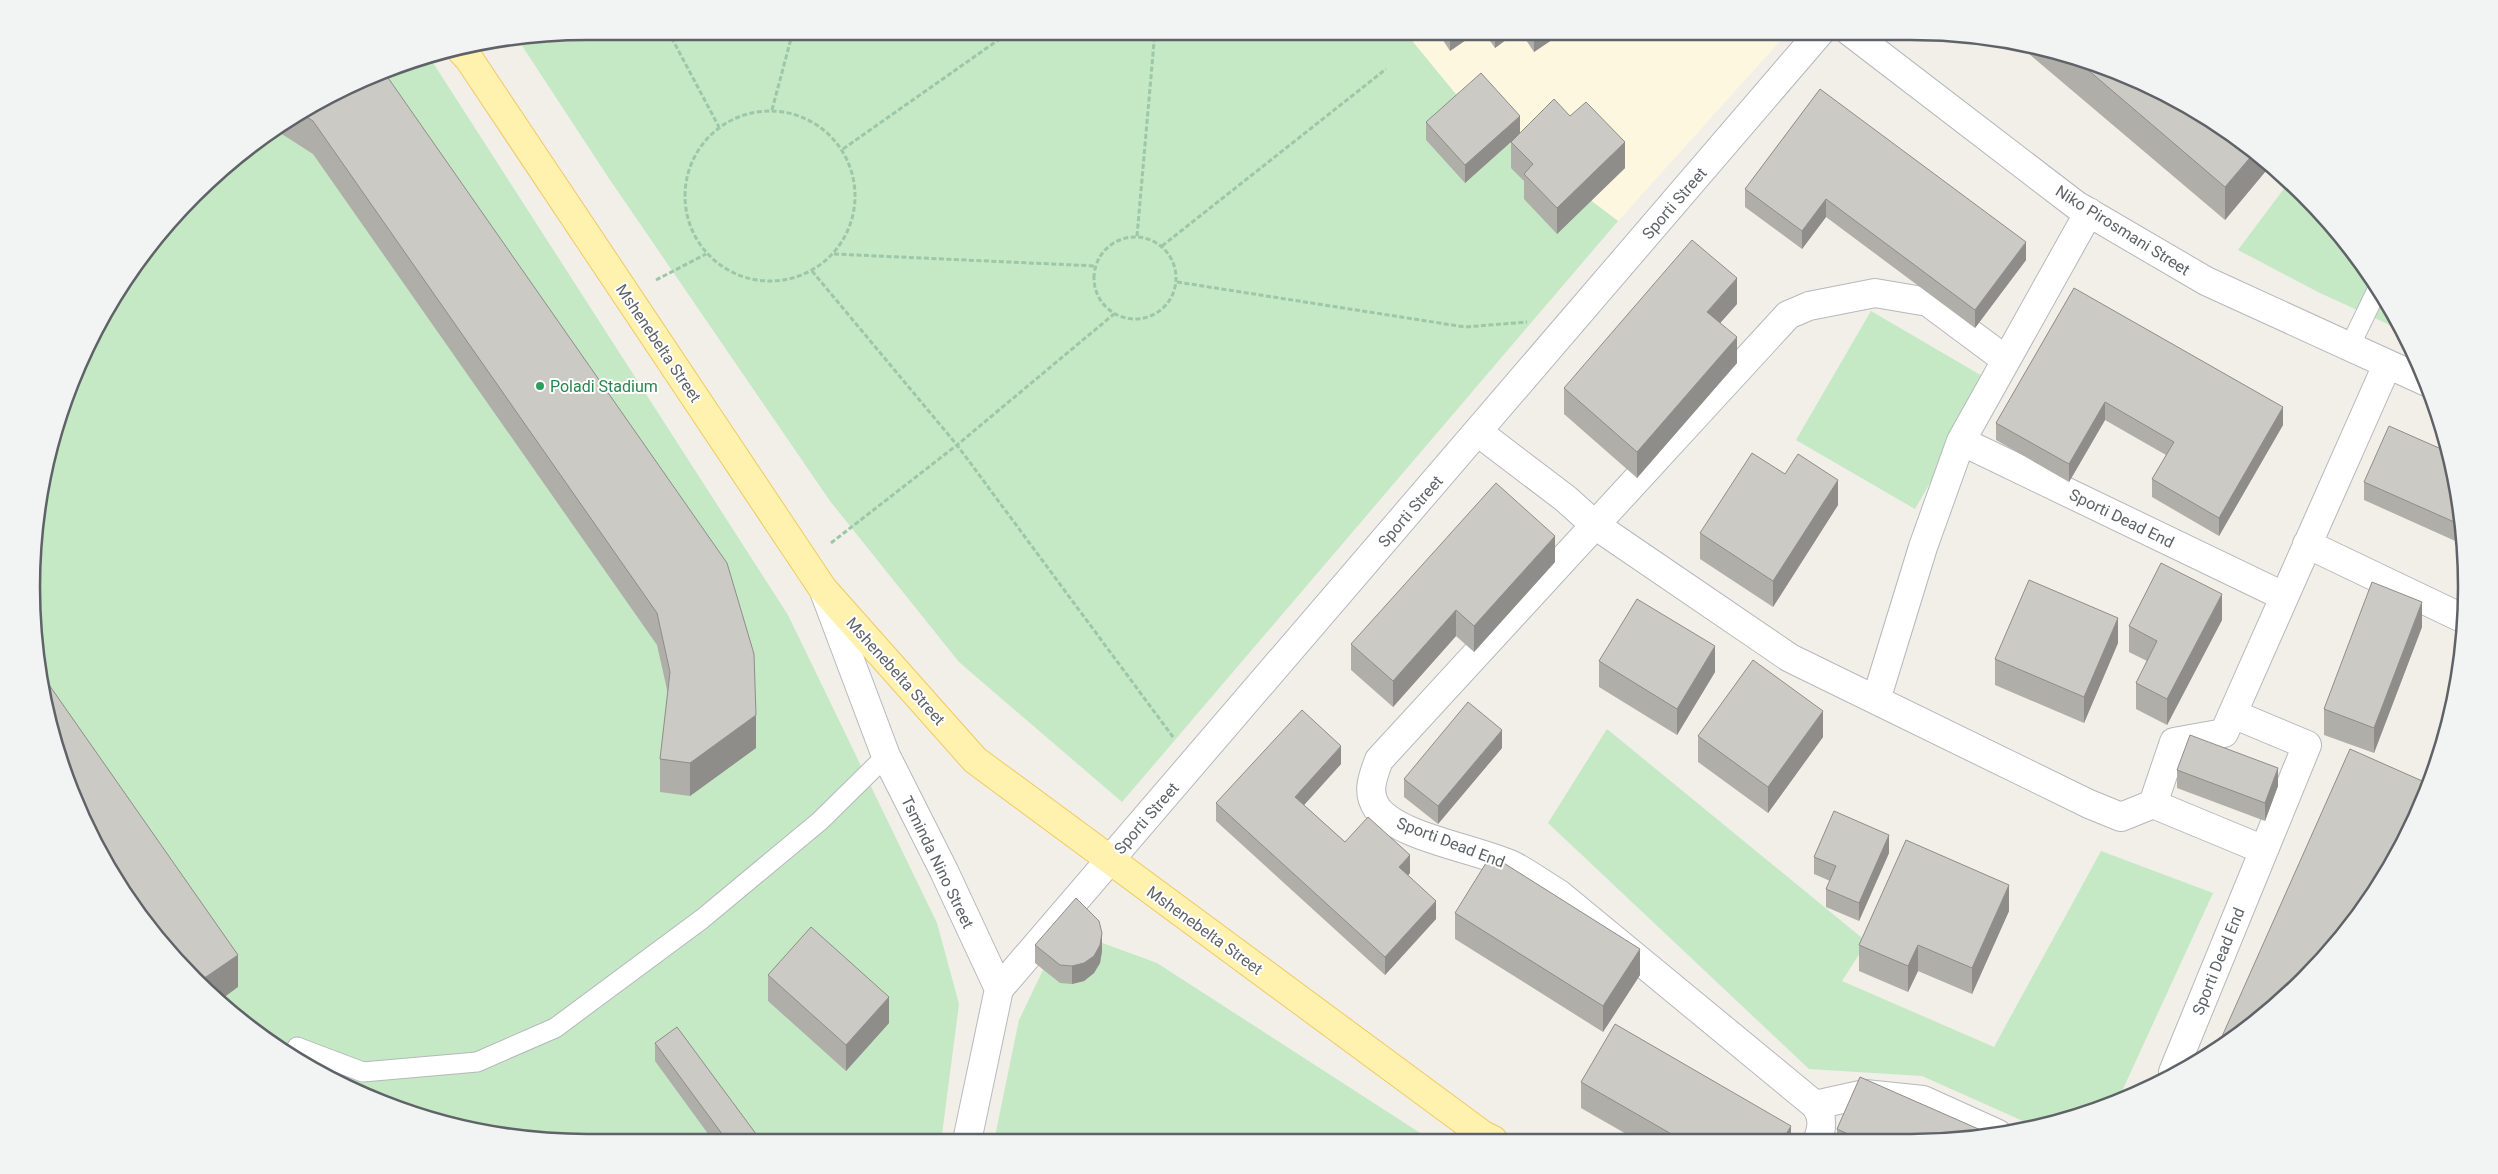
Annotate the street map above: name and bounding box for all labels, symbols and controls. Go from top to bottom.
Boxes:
street label: Sporti Street [1638,164,1711,243]
street label: Niko Pirosmani Street [2052,181,2193,279]
street label: Mshenebelta Street [612,281,705,406]
place label: Poladi Stadium [550,377,658,396]
marker: Poladi Stadium [534,380,546,392]
street label: Sporti Street [1374,472,1447,551]
street label: Sporti Dead End [2066,485,2177,552]
street label: Mshenebelta Street [842,614,949,729]
street label: Sporti Street [1110,779,1183,858]
street label: Tsminda Nino Street [897,793,978,931]
street label: Sporti Dead End [1394,813,1508,872]
street label: Mshenebelta Street [1143,882,1266,979]
street label: Sporti Dead End [2188,905,2249,1018]

